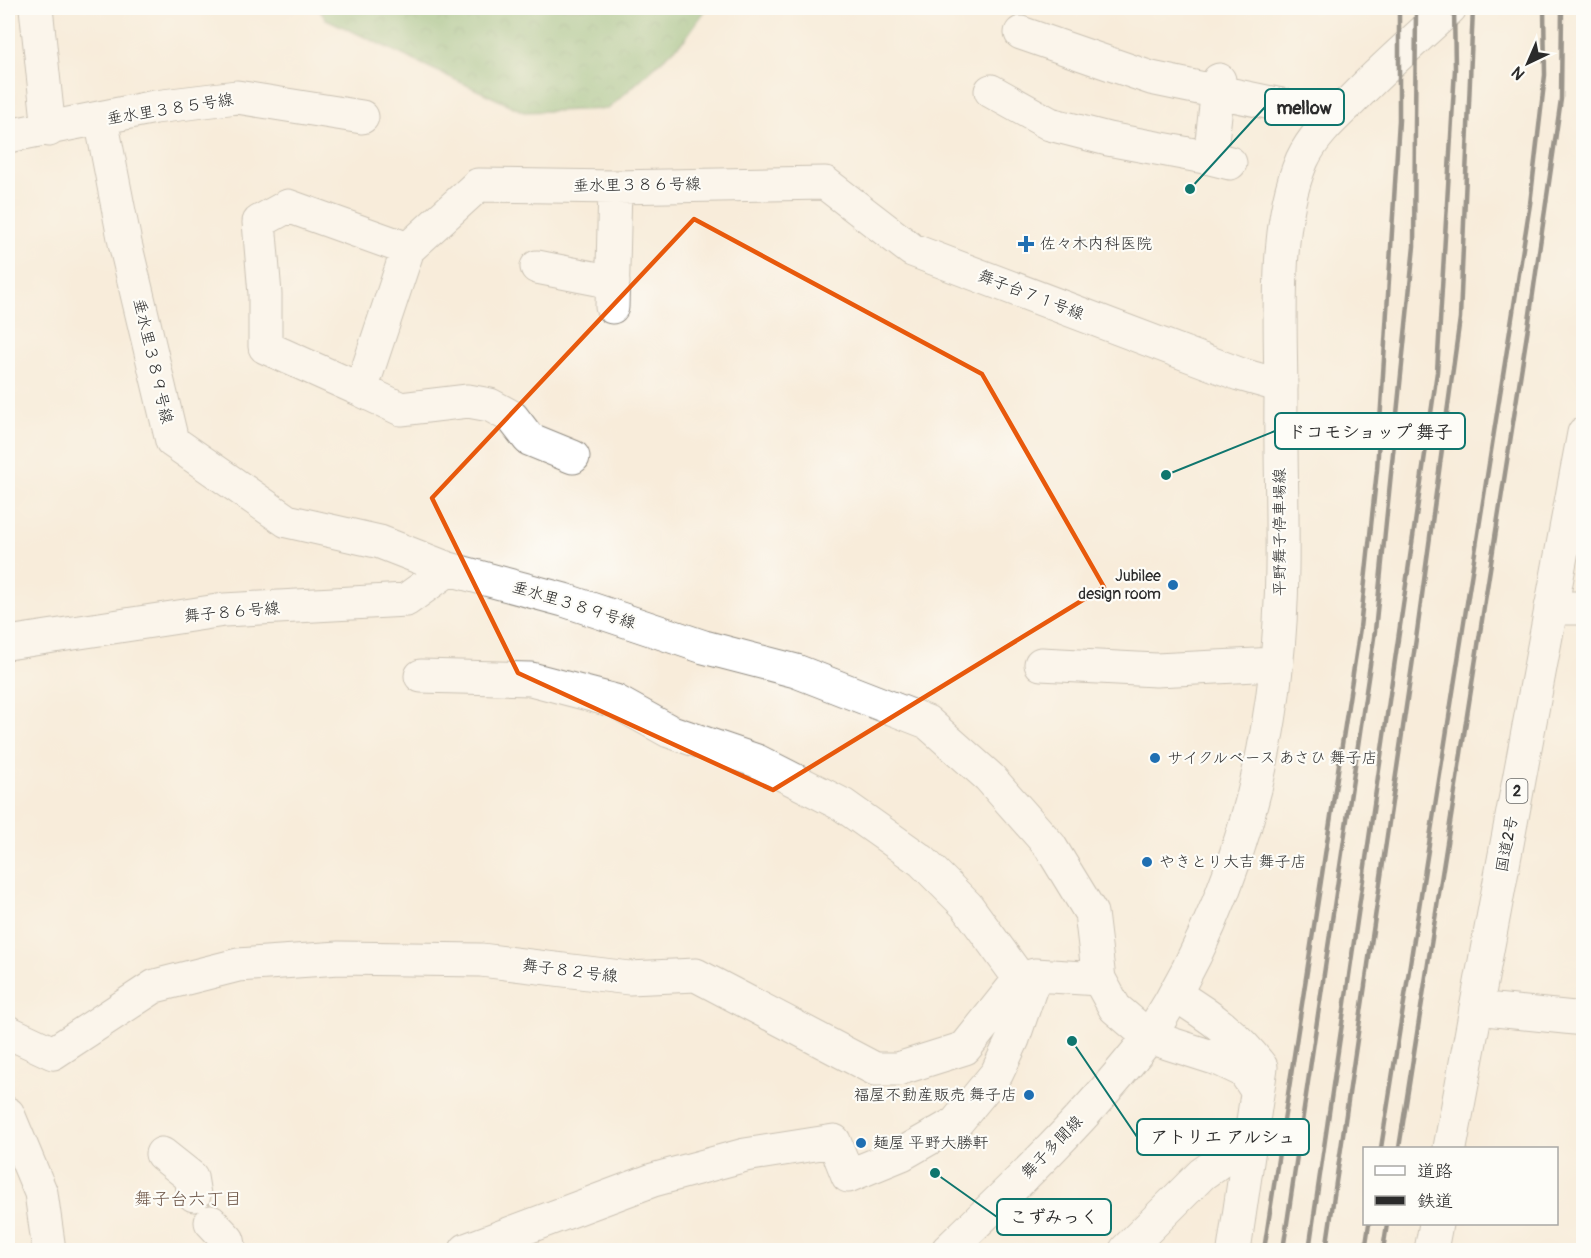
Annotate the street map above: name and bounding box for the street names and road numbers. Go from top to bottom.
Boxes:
street label: 垂水里３８５号線 [105,89,235,129]
street label: 垂水里３８６号線 [573,174,701,196]
street label: 舞子台７１号線 [975,266,1087,324]
street label: 垂水里３８９号線 [129,296,177,426]
street label: 平野舞子停車場線 [1270,468,1290,596]
street label: 垂水里３８９号線 [510,577,638,633]
street label: 舞子８６号線 [183,598,281,626]
road number: 2 [1506,779,1528,803]
street label: 国道2号 [1492,814,1522,874]
street label: 舞子８２号線 [521,955,619,987]
street label: 舞子多聞線 [1017,1111,1087,1183]

